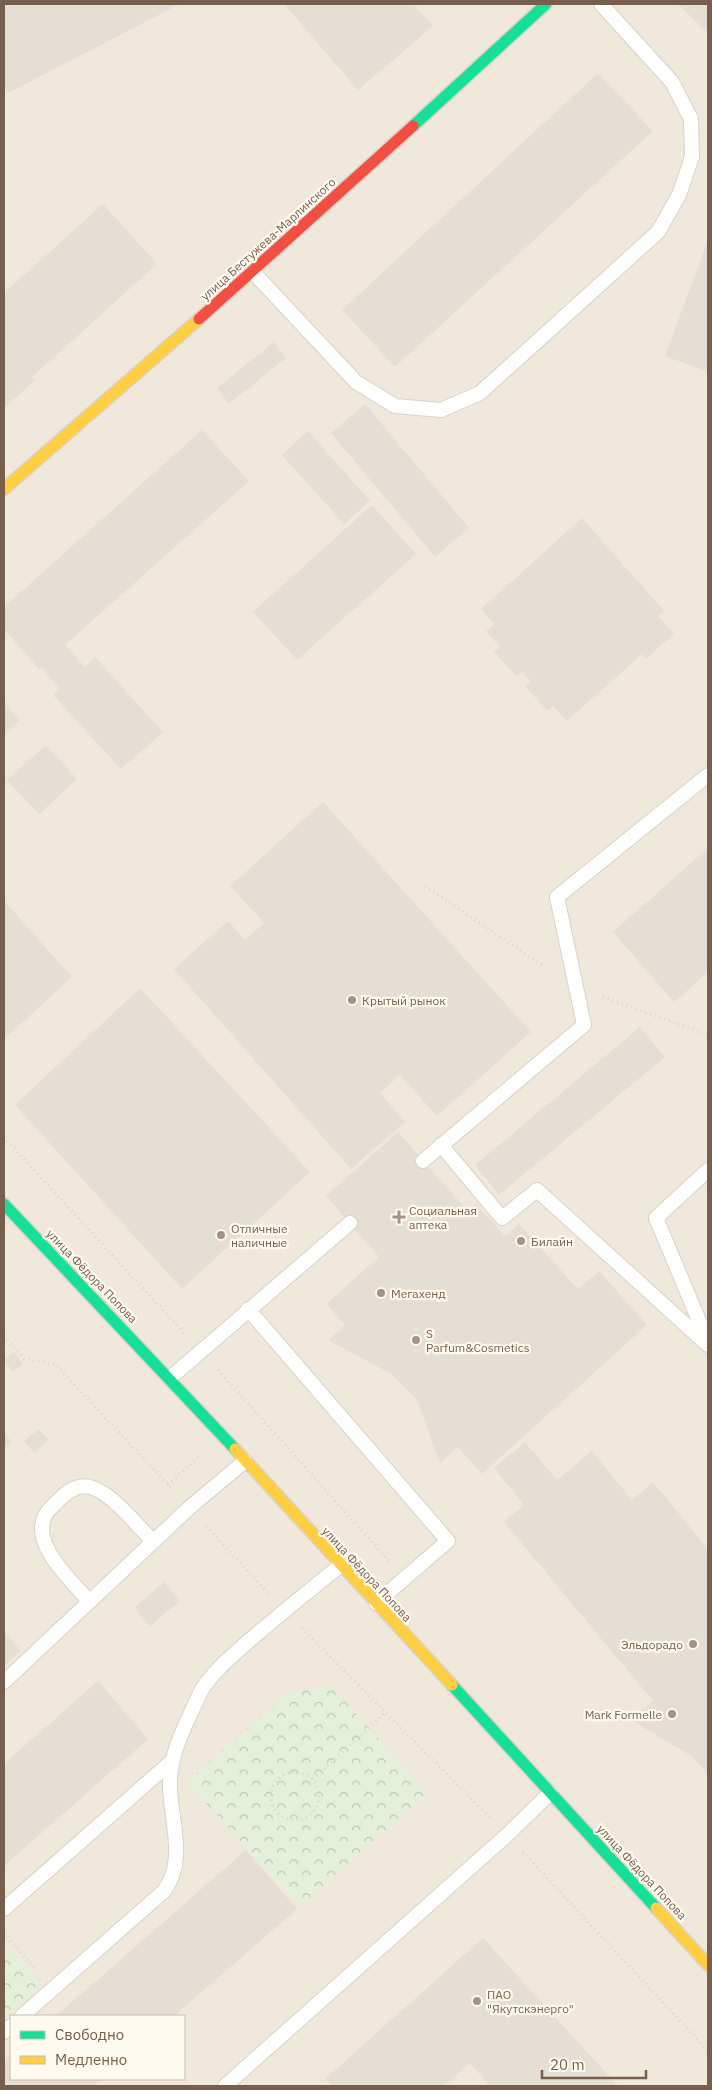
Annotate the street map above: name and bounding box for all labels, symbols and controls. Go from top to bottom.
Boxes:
street label: улица Бестужева-Марлинского [197,174,339,304]
place label: Крытый рынок [362,993,446,1008]
marker: Крытый рынок [346,994,358,1006]
place label: Социальная аптека [409,1203,477,1232]
marker: Социальная аптека [393,1211,405,1223]
place label: Отличные наличные [231,1221,288,1250]
street label: улица Фёдора Попова [43,1226,141,1326]
marker: Отличные наличные [215,1229,227,1241]
place label: Билайн [531,1234,573,1249]
marker: Билайн [515,1235,527,1247]
place label: Мегахенд [391,1286,446,1301]
marker: Мегахенд [375,1287,387,1299]
place label: S Parfum&Cosmetics [426,1326,530,1355]
marker: S Parfum&Cosmetics [410,1334,422,1346]
street label: улица Фёдора Попова [319,1523,415,1625]
place label: Эльдорадо [621,1637,683,1652]
marker: Эльдорадо [687,1638,699,1650]
place label: Mark Formelle [585,1707,662,1722]
marker: Mark Formelle [666,1708,678,1720]
street label: улица Фёдора Попова [594,1821,690,1923]
place label: ПАО "Якутскэнерго" [487,1987,574,2016]
marker: ПАО "Якутскэнерго" [471,1995,483,2007]
legend [10,2015,185,2080]
text: Свободно [55,2025,124,2044]
scale bar [542,2048,646,2080]
text: Медленно [55,2050,127,2069]
text: 20 m [550,2055,585,2074]

